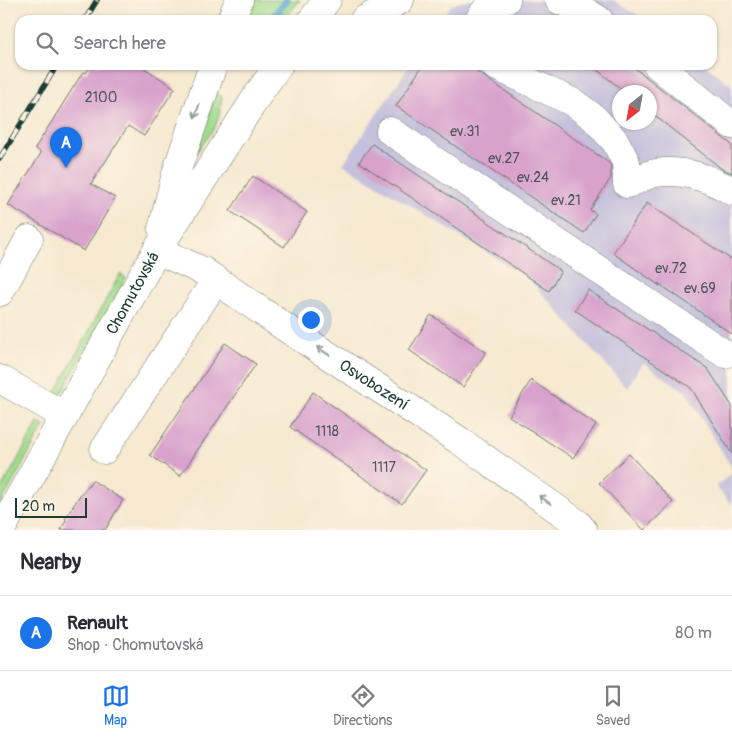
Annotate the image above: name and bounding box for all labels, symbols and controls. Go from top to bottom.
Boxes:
search box [15,15,717,70]
icon: search [33,29,61,57]
text: Search here [73,31,166,55]
north arrow [612,85,657,130]
house number: 2100 [85,89,117,106]
one-way arrow [191,103,201,119]
house number: ev.31 [450,123,480,140]
pin: A [50,127,82,168]
house number: ev.27 [488,150,520,167]
house number: ev.24 [517,169,549,186]
house number: ev.21 [551,192,581,209]
street label: Chomutovská [102,248,164,338]
house number: ev.72 [655,260,687,277]
house number: ev.69 [684,280,716,297]
your location [298,307,324,333]
one-way arrow [316,346,330,356]
street label: Osvobození [335,355,412,415]
house number: 1118 [315,423,339,440]
house number: 1117 [372,459,397,476]
scale bar [15,495,88,518]
one-way arrow [538,495,552,505]
text: 20 m [22,498,55,515]
text: Nearby [20,549,81,576]
text: Renault [67,611,128,635]
text: A [31,623,41,643]
text: 80 m [675,623,712,643]
text: Shop · Chomutovská [67,635,204,655]
tab: Map [102,682,130,729]
tab: Directions [333,682,392,729]
tab: Saved [596,682,630,729]

